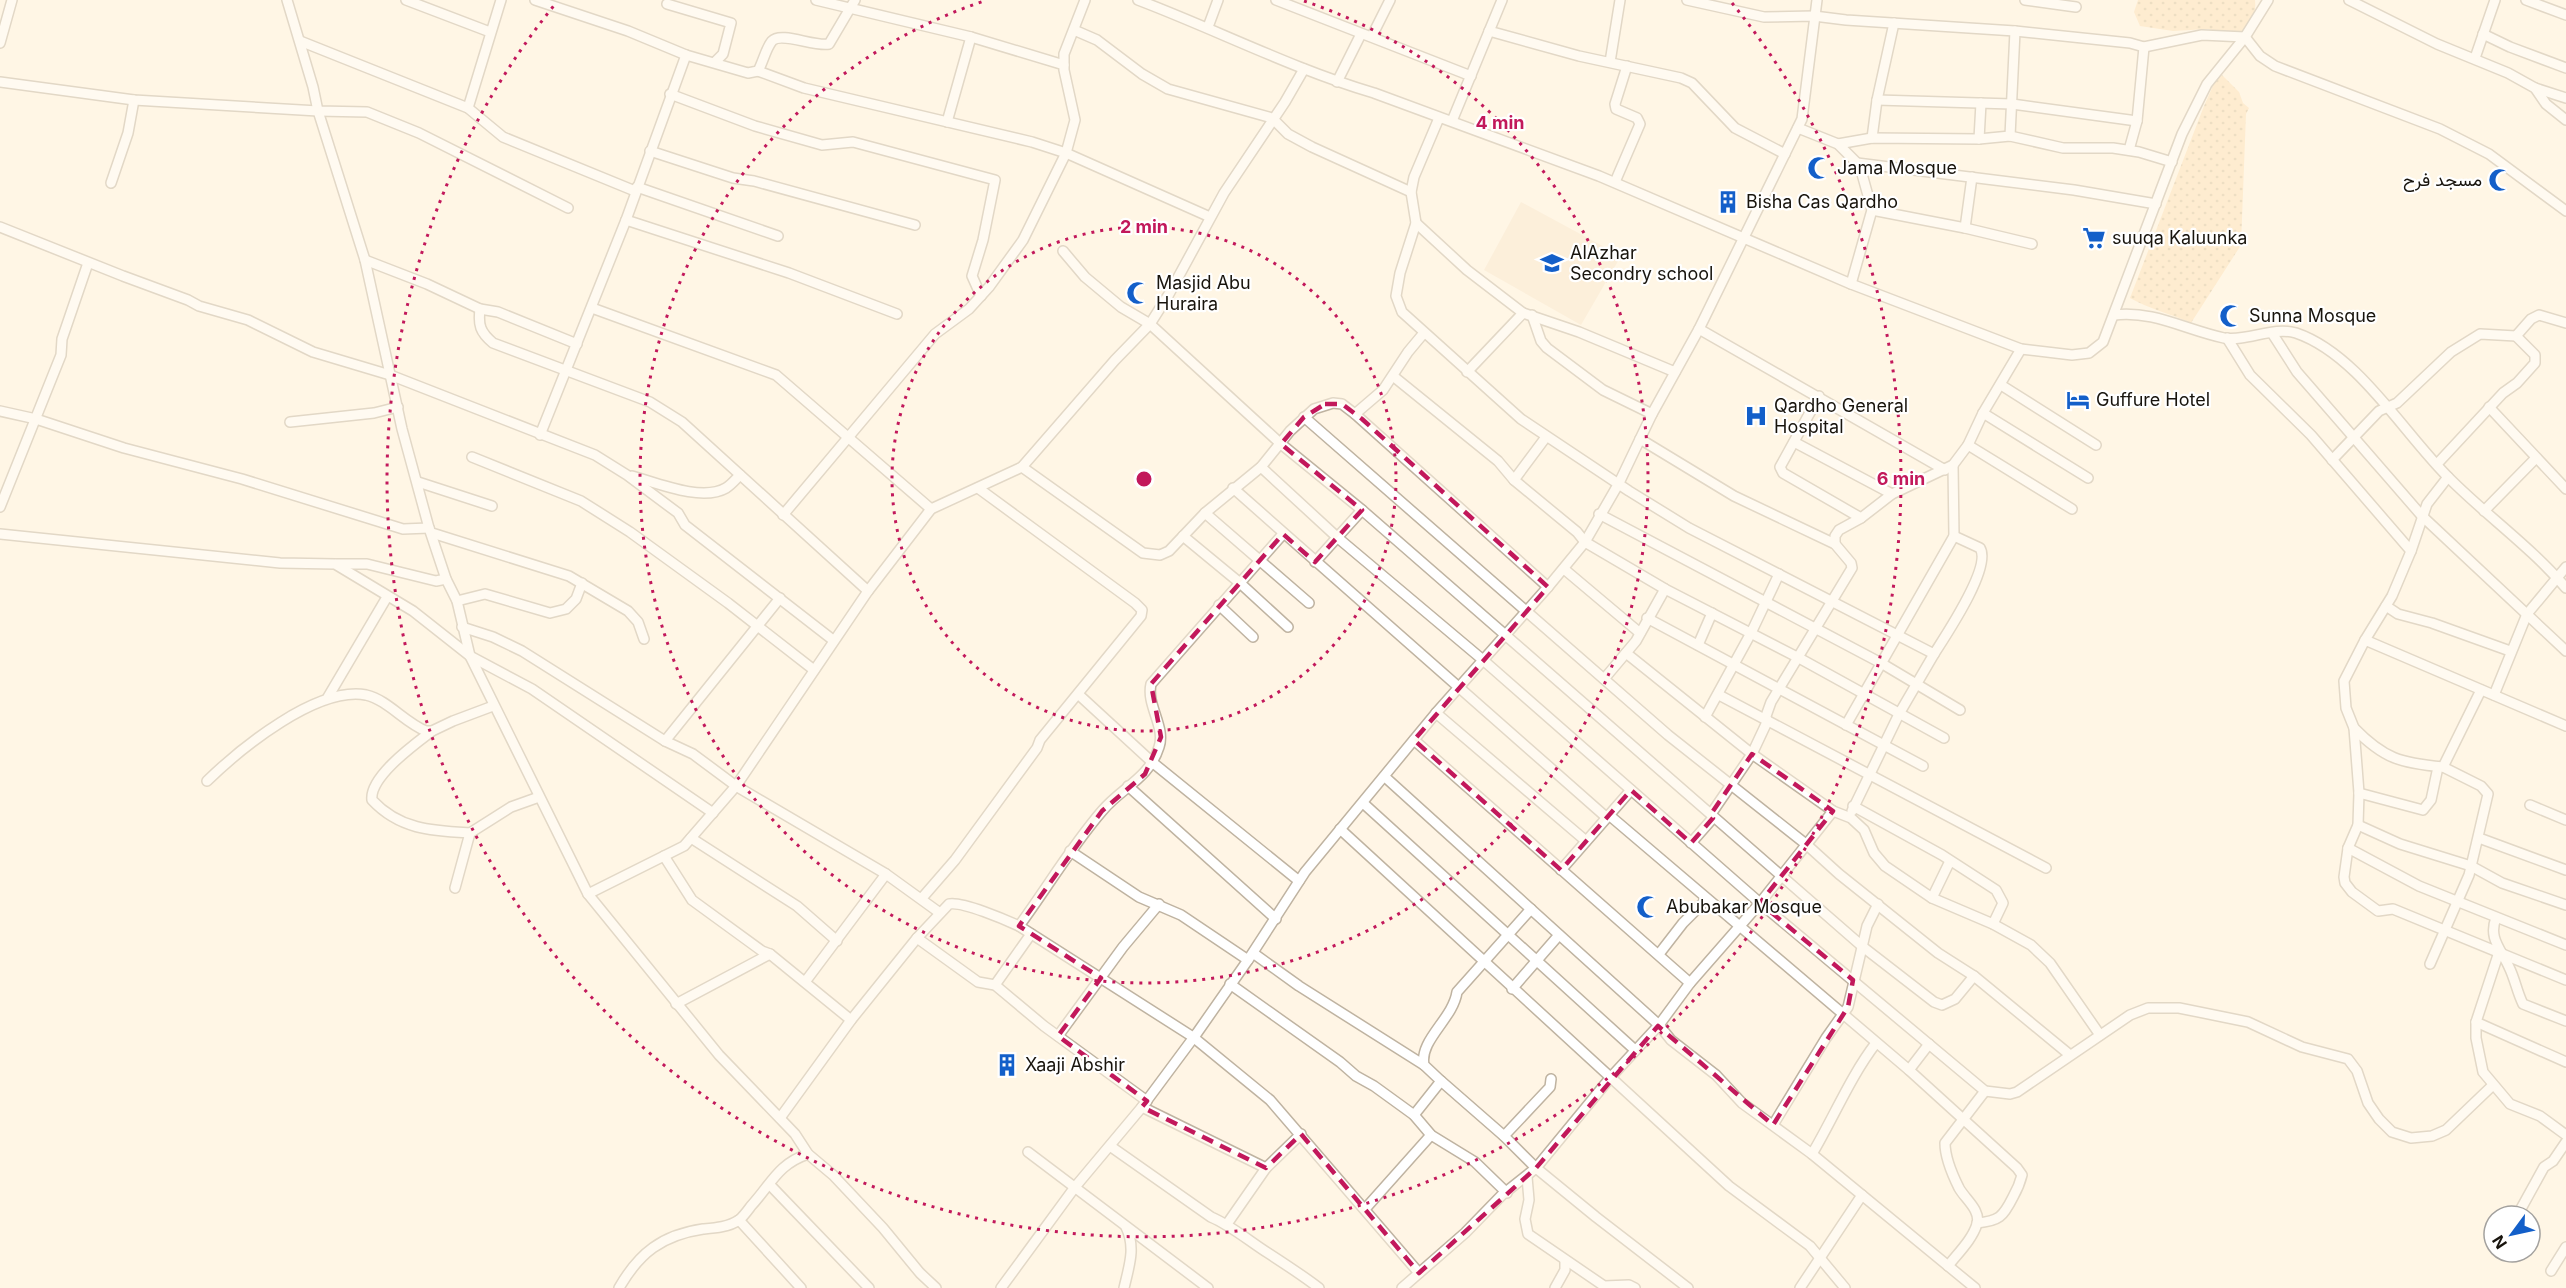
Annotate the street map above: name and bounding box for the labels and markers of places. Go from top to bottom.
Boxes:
mosque icon: Jama Mosque [1806,155,1832,181]
place label: Jama Mosque [1837,157,1957,178]
mosque icon: مسجد فرح [2487,167,2513,193]
place label: مسجد فرح [2403,169,2482,192]
building icon: Bisha Cas Qardho [1715,189,1741,215]
place label: Bisha Cas Qardho [1746,191,1898,212]
supermarket icon: suuqa Kaluunka [2081,225,2107,251]
place label: suuqa Kaluunka [2112,227,2247,248]
place label: AlAzhar Secondry school [1570,242,1713,284]
school or university icon: AlAzhar Secondry school [1539,250,1565,276]
place label: Masjid Abu Huraira [1156,272,1251,314]
mosque icon: Masjid Abu Huraira [1125,280,1151,306]
mosque icon: Sunna Mosque [2218,303,2244,329]
place label: Sunna Mosque [2249,305,2376,326]
hotel icon: Guffure Hotel [2065,387,2091,413]
place label: Guffure Hotel [2096,389,2210,410]
place label: Qardho General Hospital [1774,395,1908,437]
hospital icon: Qardho General Hospital [1743,403,1769,429]
centre of rings [1134,469,1154,489]
mosque icon: Abubakar Mosque [1635,894,1661,920]
place label: Abubakar Mosque [1666,896,1822,917]
building icon: Xaaji Abshir [994,1052,1020,1078]
place label: Xaaji Abshir [1025,1054,1125,1075]

